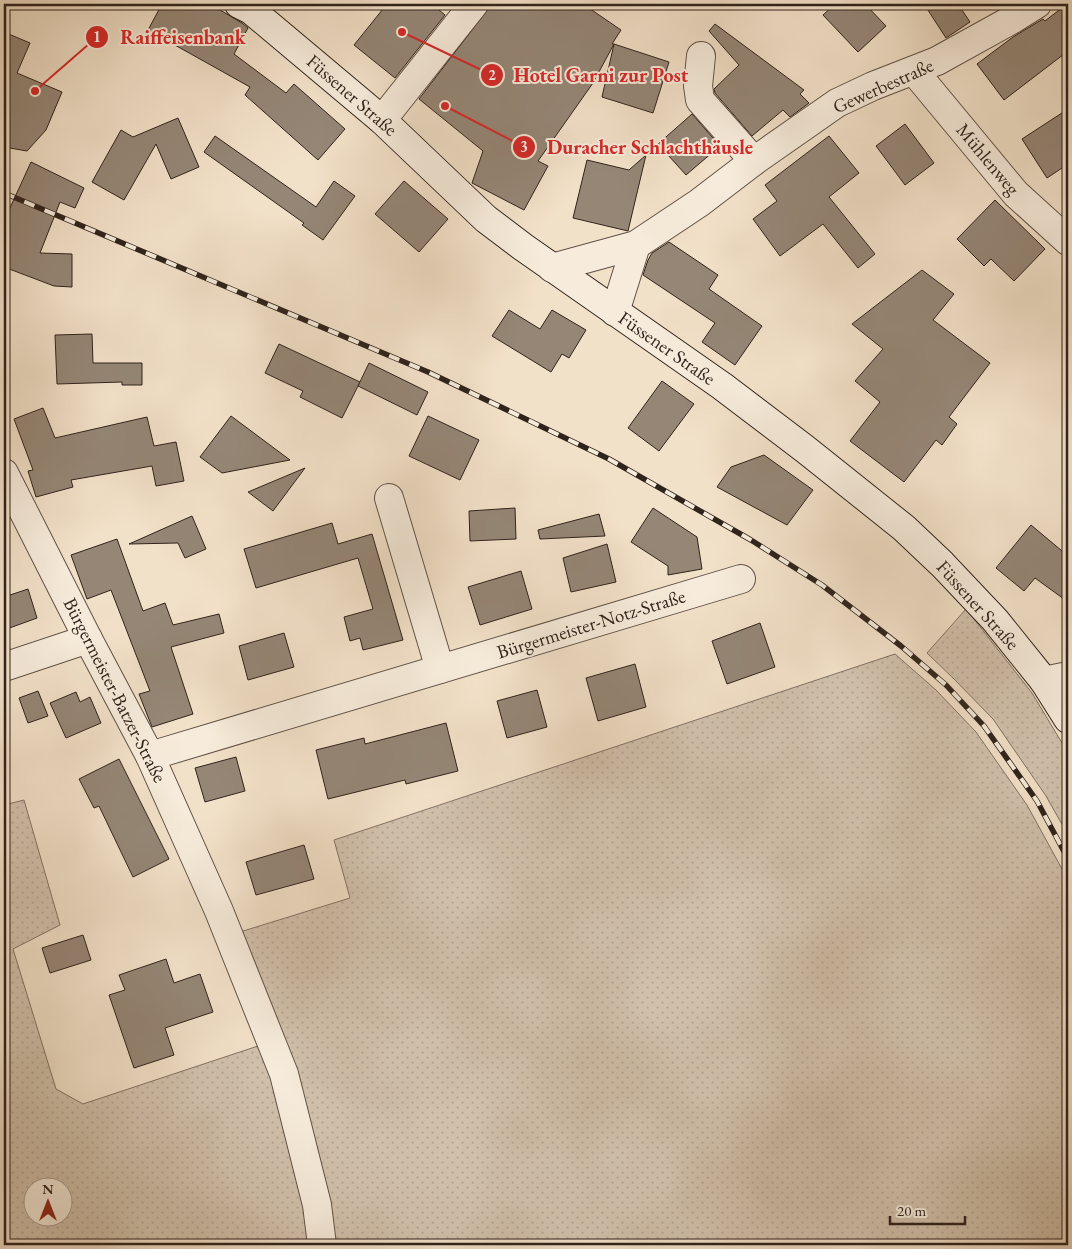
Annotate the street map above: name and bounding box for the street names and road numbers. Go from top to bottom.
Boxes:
street label: Füssener Straße [301,49,403,141]
street label: Gewerbestraße [829,53,937,119]
street label: Mühlenweg [951,118,1026,201]
street label: Füssener Straße [614,305,720,391]
street label: Füssener Straße [931,555,1025,655]
street label: Bürgermeister-Notz-Straße [494,583,688,665]
street label: Bürgermeister-Batzer-Straße [58,593,172,787]

